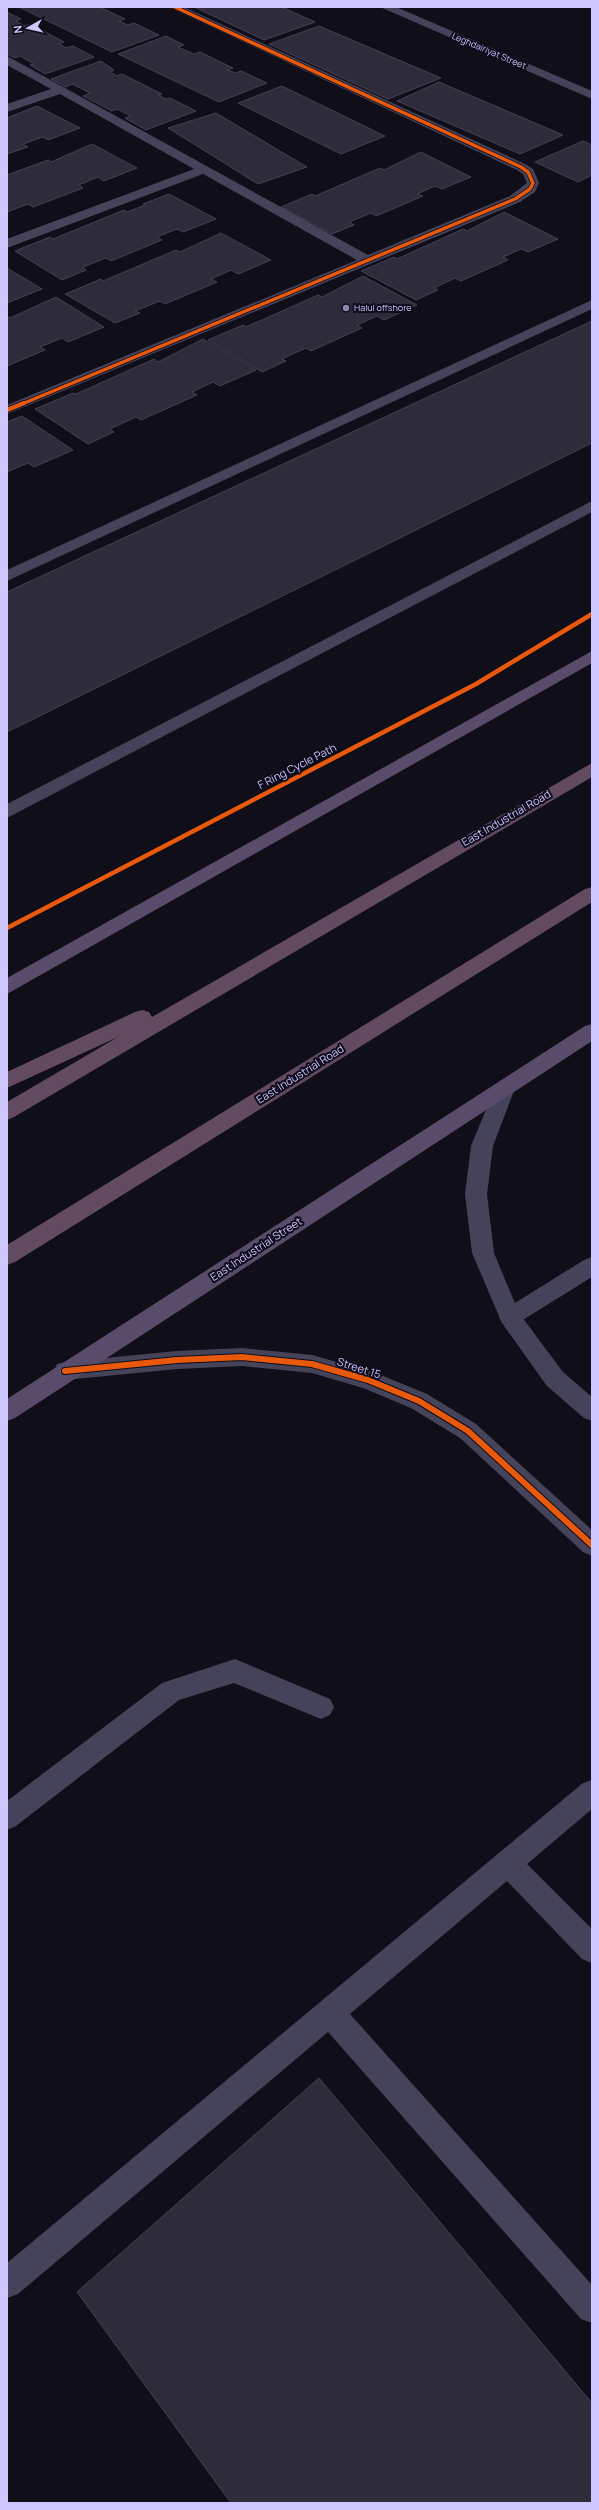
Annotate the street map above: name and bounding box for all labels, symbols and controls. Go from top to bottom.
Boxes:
north arrow [8,8,48,48]
text: N [10,24,26,34]
street label: Leghdairiyat Street [450,29,529,72]
place label: Halul offshore [354,301,412,314]
marker: Halul offshore [341,303,351,313]
street label: F Ring Cycle Path [255,739,339,792]
street label: East Industrial Road [458,786,553,849]
street label: East Industrial Road [253,1041,346,1107]
street label: East Industrial Street [207,1213,305,1284]
street label: Street 15 [335,1353,383,1382]

